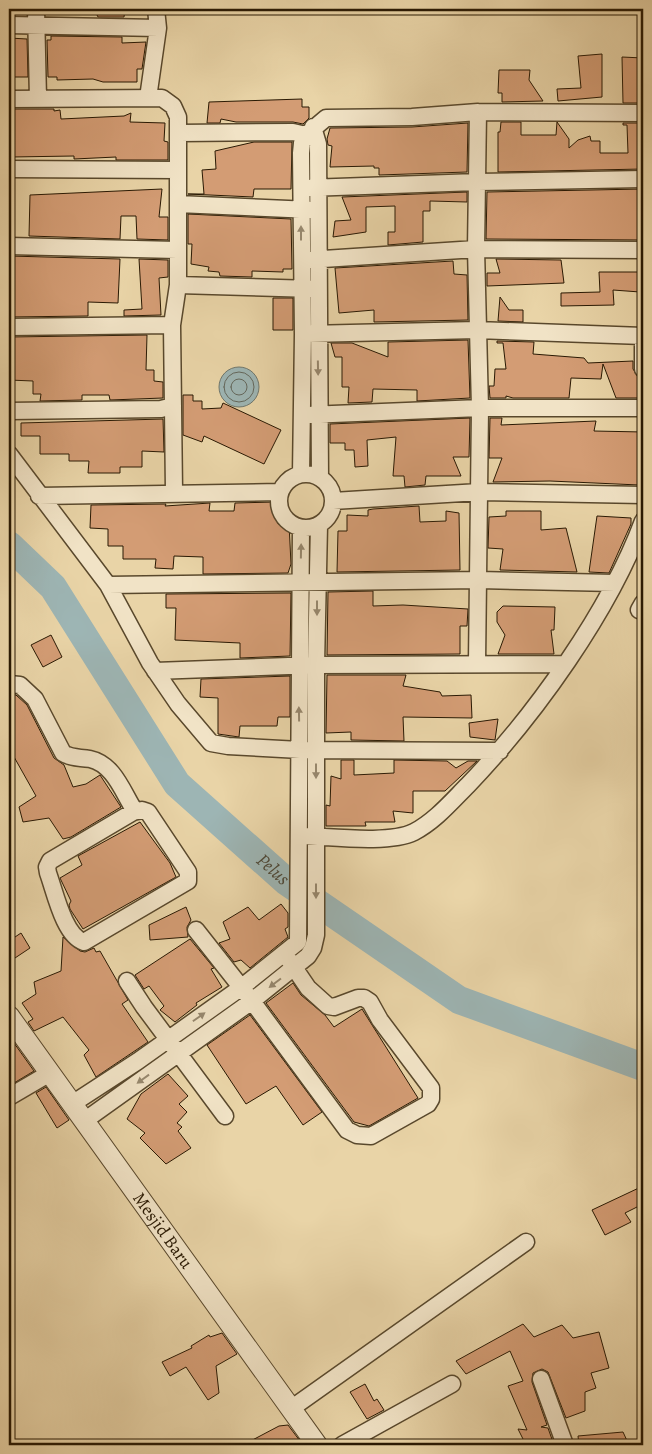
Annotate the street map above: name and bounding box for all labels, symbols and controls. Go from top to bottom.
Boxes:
one-way arrow [297,225,305,241]
one-way arrow [314,360,322,376]
one-way arrow [297,543,305,559]
one-way arrow [312,601,320,617]
one-way arrow [295,706,303,722]
one-way arrow [312,763,320,779]
water label: Pelus [251,848,296,892]
one-way arrow [312,883,320,899]
one-way arrow [269,978,282,989]
one-way arrow [192,1012,206,1022]
one-way arrow [137,1073,150,1084]
street label: Mesjid Baru [127,1187,199,1274]

